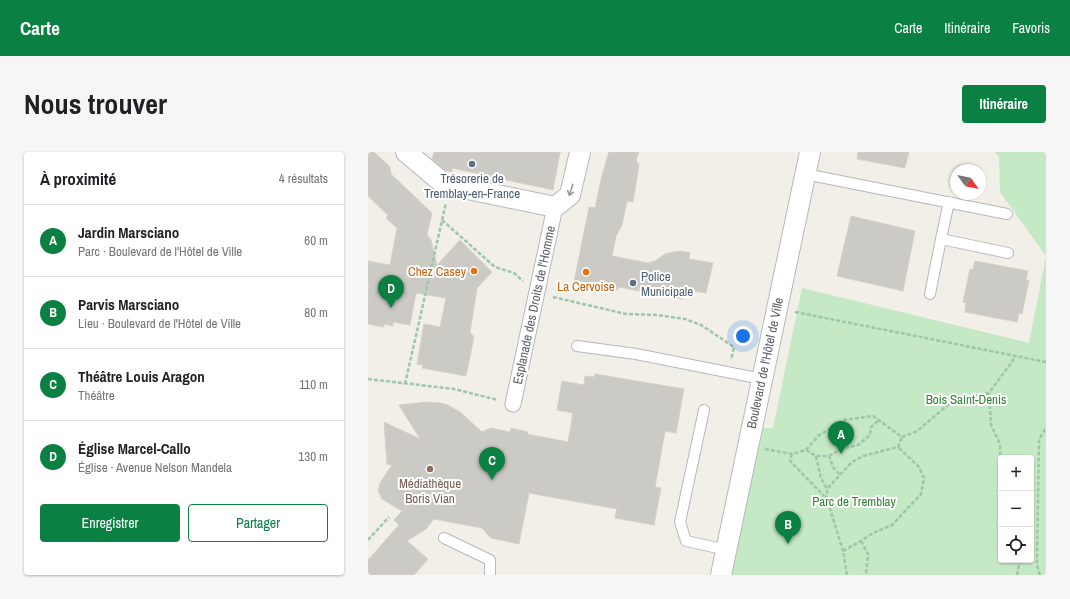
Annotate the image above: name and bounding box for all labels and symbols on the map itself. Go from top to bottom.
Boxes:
marker: Trésorerie de Tremblay-en-France [467,159,477,169]
north arrow [950,164,986,200]
place label: Trésorerie de Tremblay-en-France [424,170,520,202]
one-way arrow [567,183,574,196]
street label: Esplanade des Droits de l'Homme [509,224,559,386]
place label: Chez Casey [408,263,467,280]
marker: Chez Casey [469,266,479,276]
marker: La Cervoise [581,267,591,277]
place label: Police Municipale [641,268,693,300]
pin: D [378,275,404,308]
place label: La Cervoise [557,278,615,295]
marker: Police Municipale [628,278,638,288]
street label: Boulevard de l'Hôtel de Ville [743,296,787,430]
your location [733,326,753,346]
park label: Bois Saint-Denis [926,391,1006,408]
pin: A [828,421,854,454]
pin: C [479,447,505,480]
marker: Médiathèque Boris Vian [425,464,435,474]
place label: Médiathèque Boris Vian [399,475,461,507]
park label: Parc de Tremblay [812,493,896,510]
pin: B [775,511,801,544]

